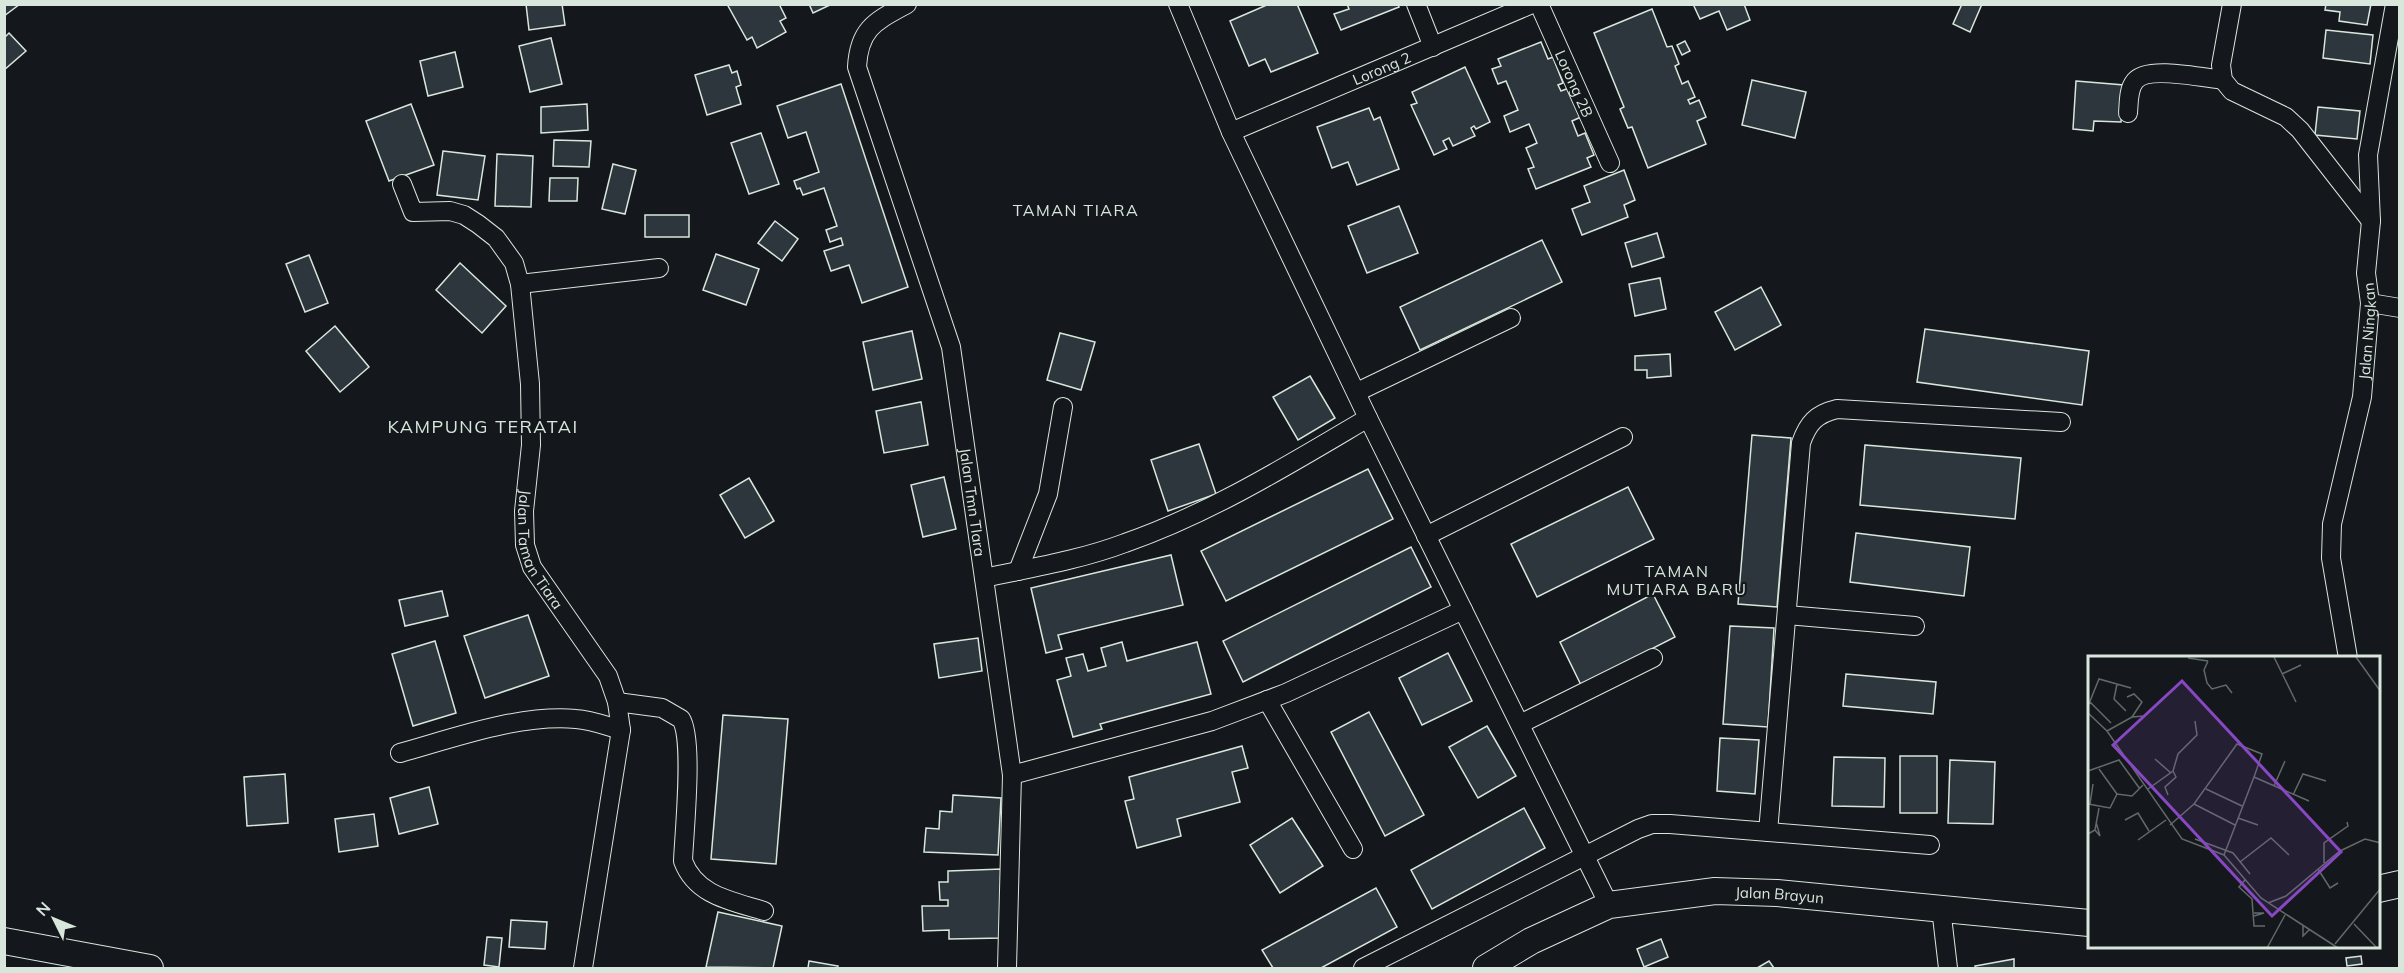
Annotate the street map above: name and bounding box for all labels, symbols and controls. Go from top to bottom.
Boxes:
street label: Lorong 2 [1349,47,1413,89]
street label: Lorong 2B [1551,47,1598,120]
district label: TAMAN TIARA [1013,200,1139,220]
street label: Jalan Ningkan [2354,282,2380,381]
district label: KAMPUNG TERATAI [387,415,579,438]
street label: Jalan Tmn TIara [956,447,990,558]
street label: Jalan Taman Tiara [514,489,568,613]
district label: TAMAN MUTIARA BARU [1606,561,1748,599]
inset map [2088,656,2380,949]
street label: Jalan Brayun [1735,882,1825,907]
north arrow [24,889,84,949]
text: N [32,898,54,920]

